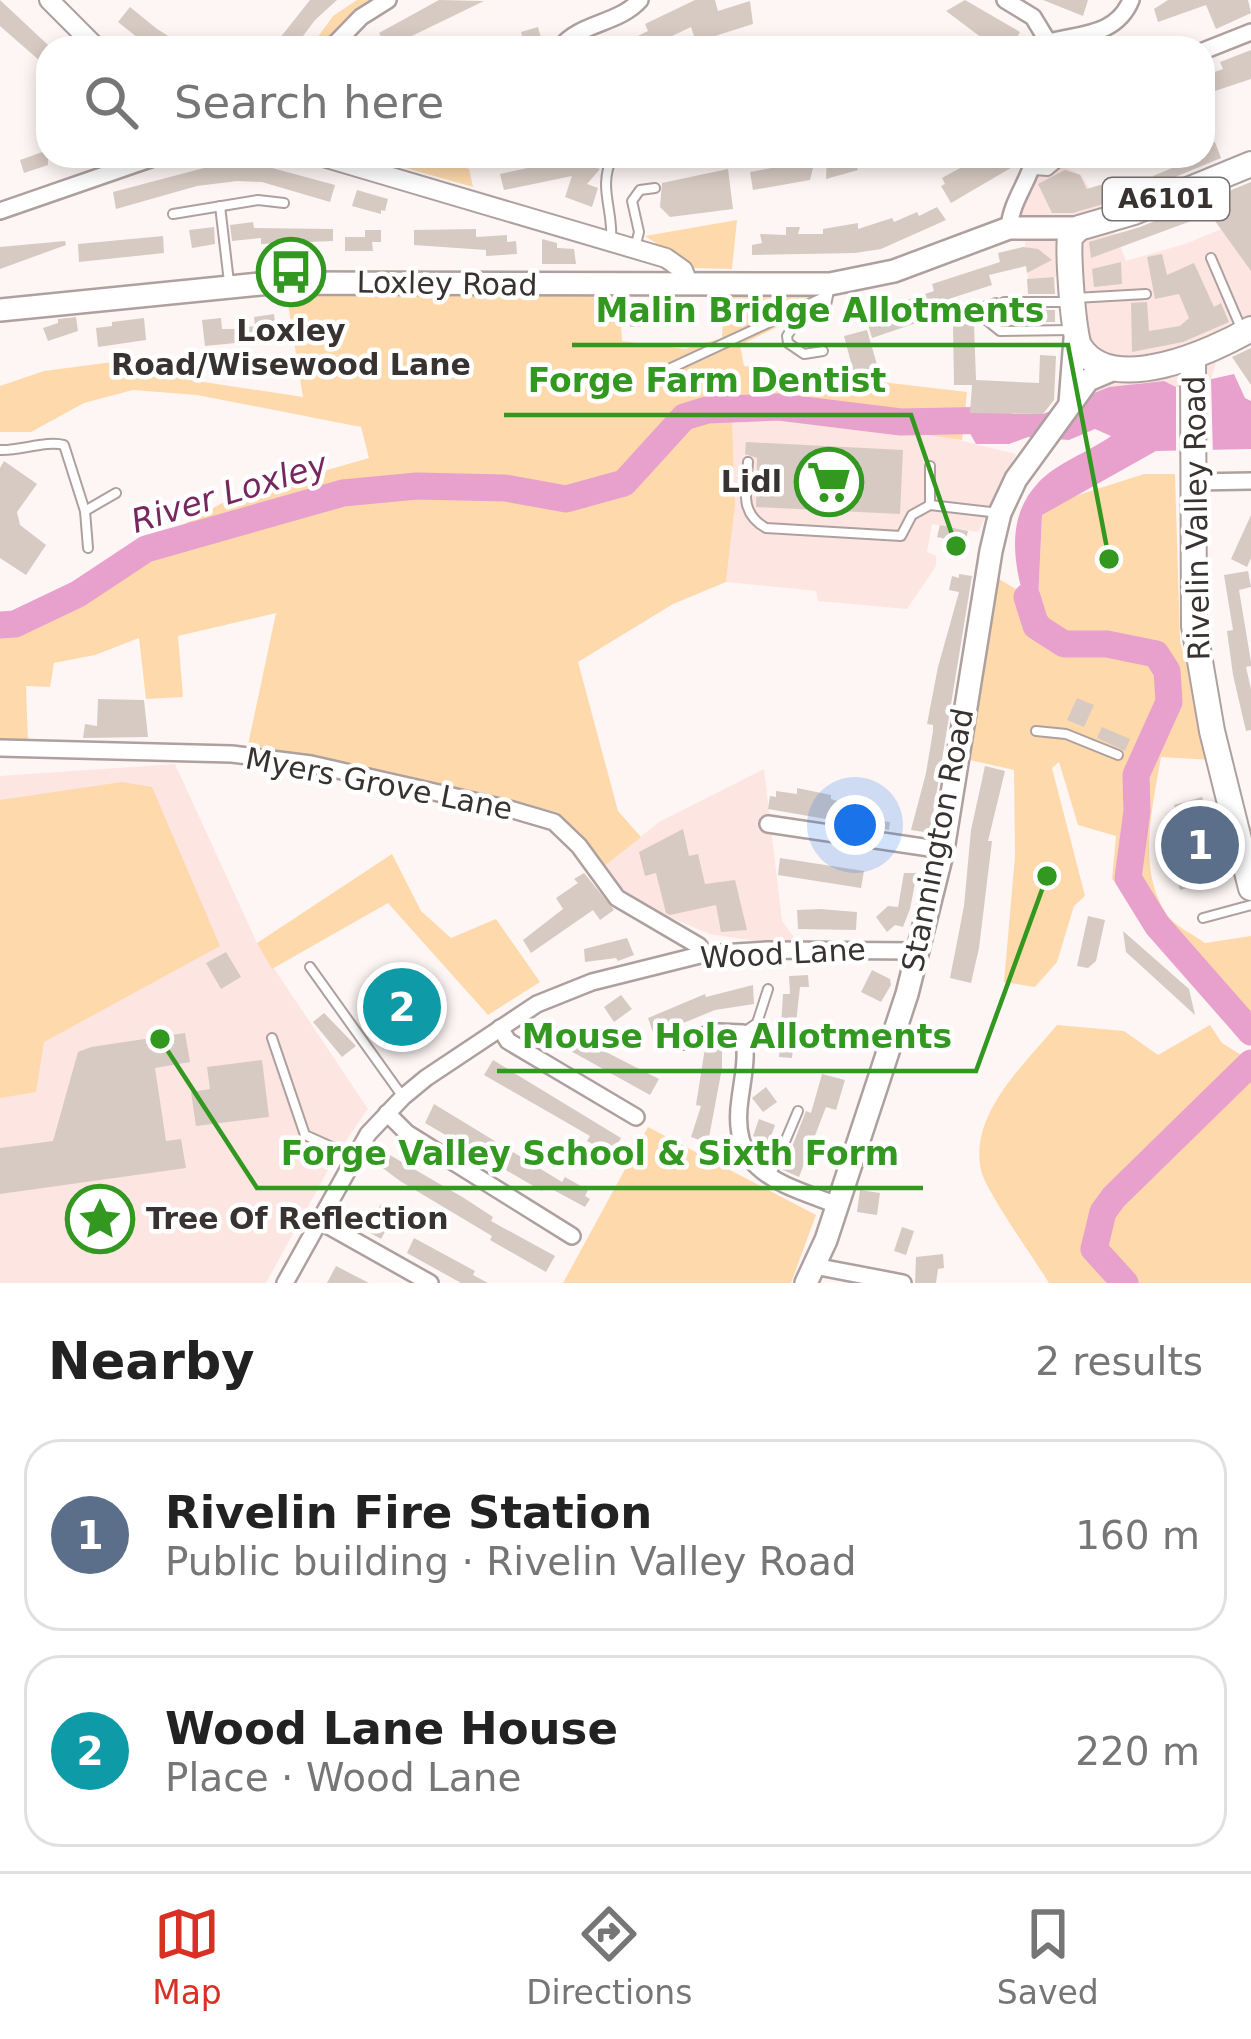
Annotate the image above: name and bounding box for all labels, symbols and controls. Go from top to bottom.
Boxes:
search box [36,36,1215,168]
icon: search [78,69,144,135]
text: Search here [174,76,444,129]
road number: A6101 [1103,178,1229,220]
bus stop icon: Loxley Road/Wisewood Lane [256,237,326,307]
street label: Loxley Road [356,264,538,303]
callout: Malin Bridge Allotments [572,276,1068,345]
text: Malin Bridge Allotments [596,291,1044,330]
place label: Loxley Road/Wisewood Lane [111,313,471,382]
callout: Forge Farm Dentist [504,346,911,415]
text: Forge Farm Dentist [528,361,886,400]
street label: Rivelin Valley Road [1177,375,1216,661]
water label: River Loxley [126,444,332,541]
supermarket icon: Lidl [794,447,864,517]
place label: Lidl [721,464,782,499]
street label: Stannington Road [895,705,980,975]
street label: Myers Grove Lane [243,740,516,827]
your location [825,795,885,855]
pin: 1 [1161,800,1239,890]
street label: Wood Lane [699,932,867,975]
pin: 2 [363,962,441,1052]
callout: Mouse Hole Allotments [497,1002,976,1071]
text: Mouse Hole Allotments [522,1017,952,1056]
callout: Forge Valley School & Sixth Form [257,1119,923,1188]
text: Forge Valley School & Sixth Form [281,1134,899,1173]
place icon: Tree Of Reflection [65,1184,135,1254]
place label: Tree Of Reflection [146,1201,449,1236]
text: Nearby [48,1332,255,1391]
text: 2 results [1035,1339,1203,1384]
text: Rivelin Fire Station [165,1486,652,1539]
text: 1 [76,1513,104,1558]
text: 160 m [1075,1513,1200,1558]
text: Public building · Rivelin Valley Road [165,1539,857,1584]
text: Wood Lane House [165,1702,618,1755]
text: 2 [76,1729,104,1774]
text: 220 m [1075,1729,1200,1774]
text: Place · Wood Lane [165,1755,521,1800]
tab: Map [152,1901,222,2012]
tab: Directions [526,1901,692,2012]
tab: Saved [997,1901,1099,2012]

